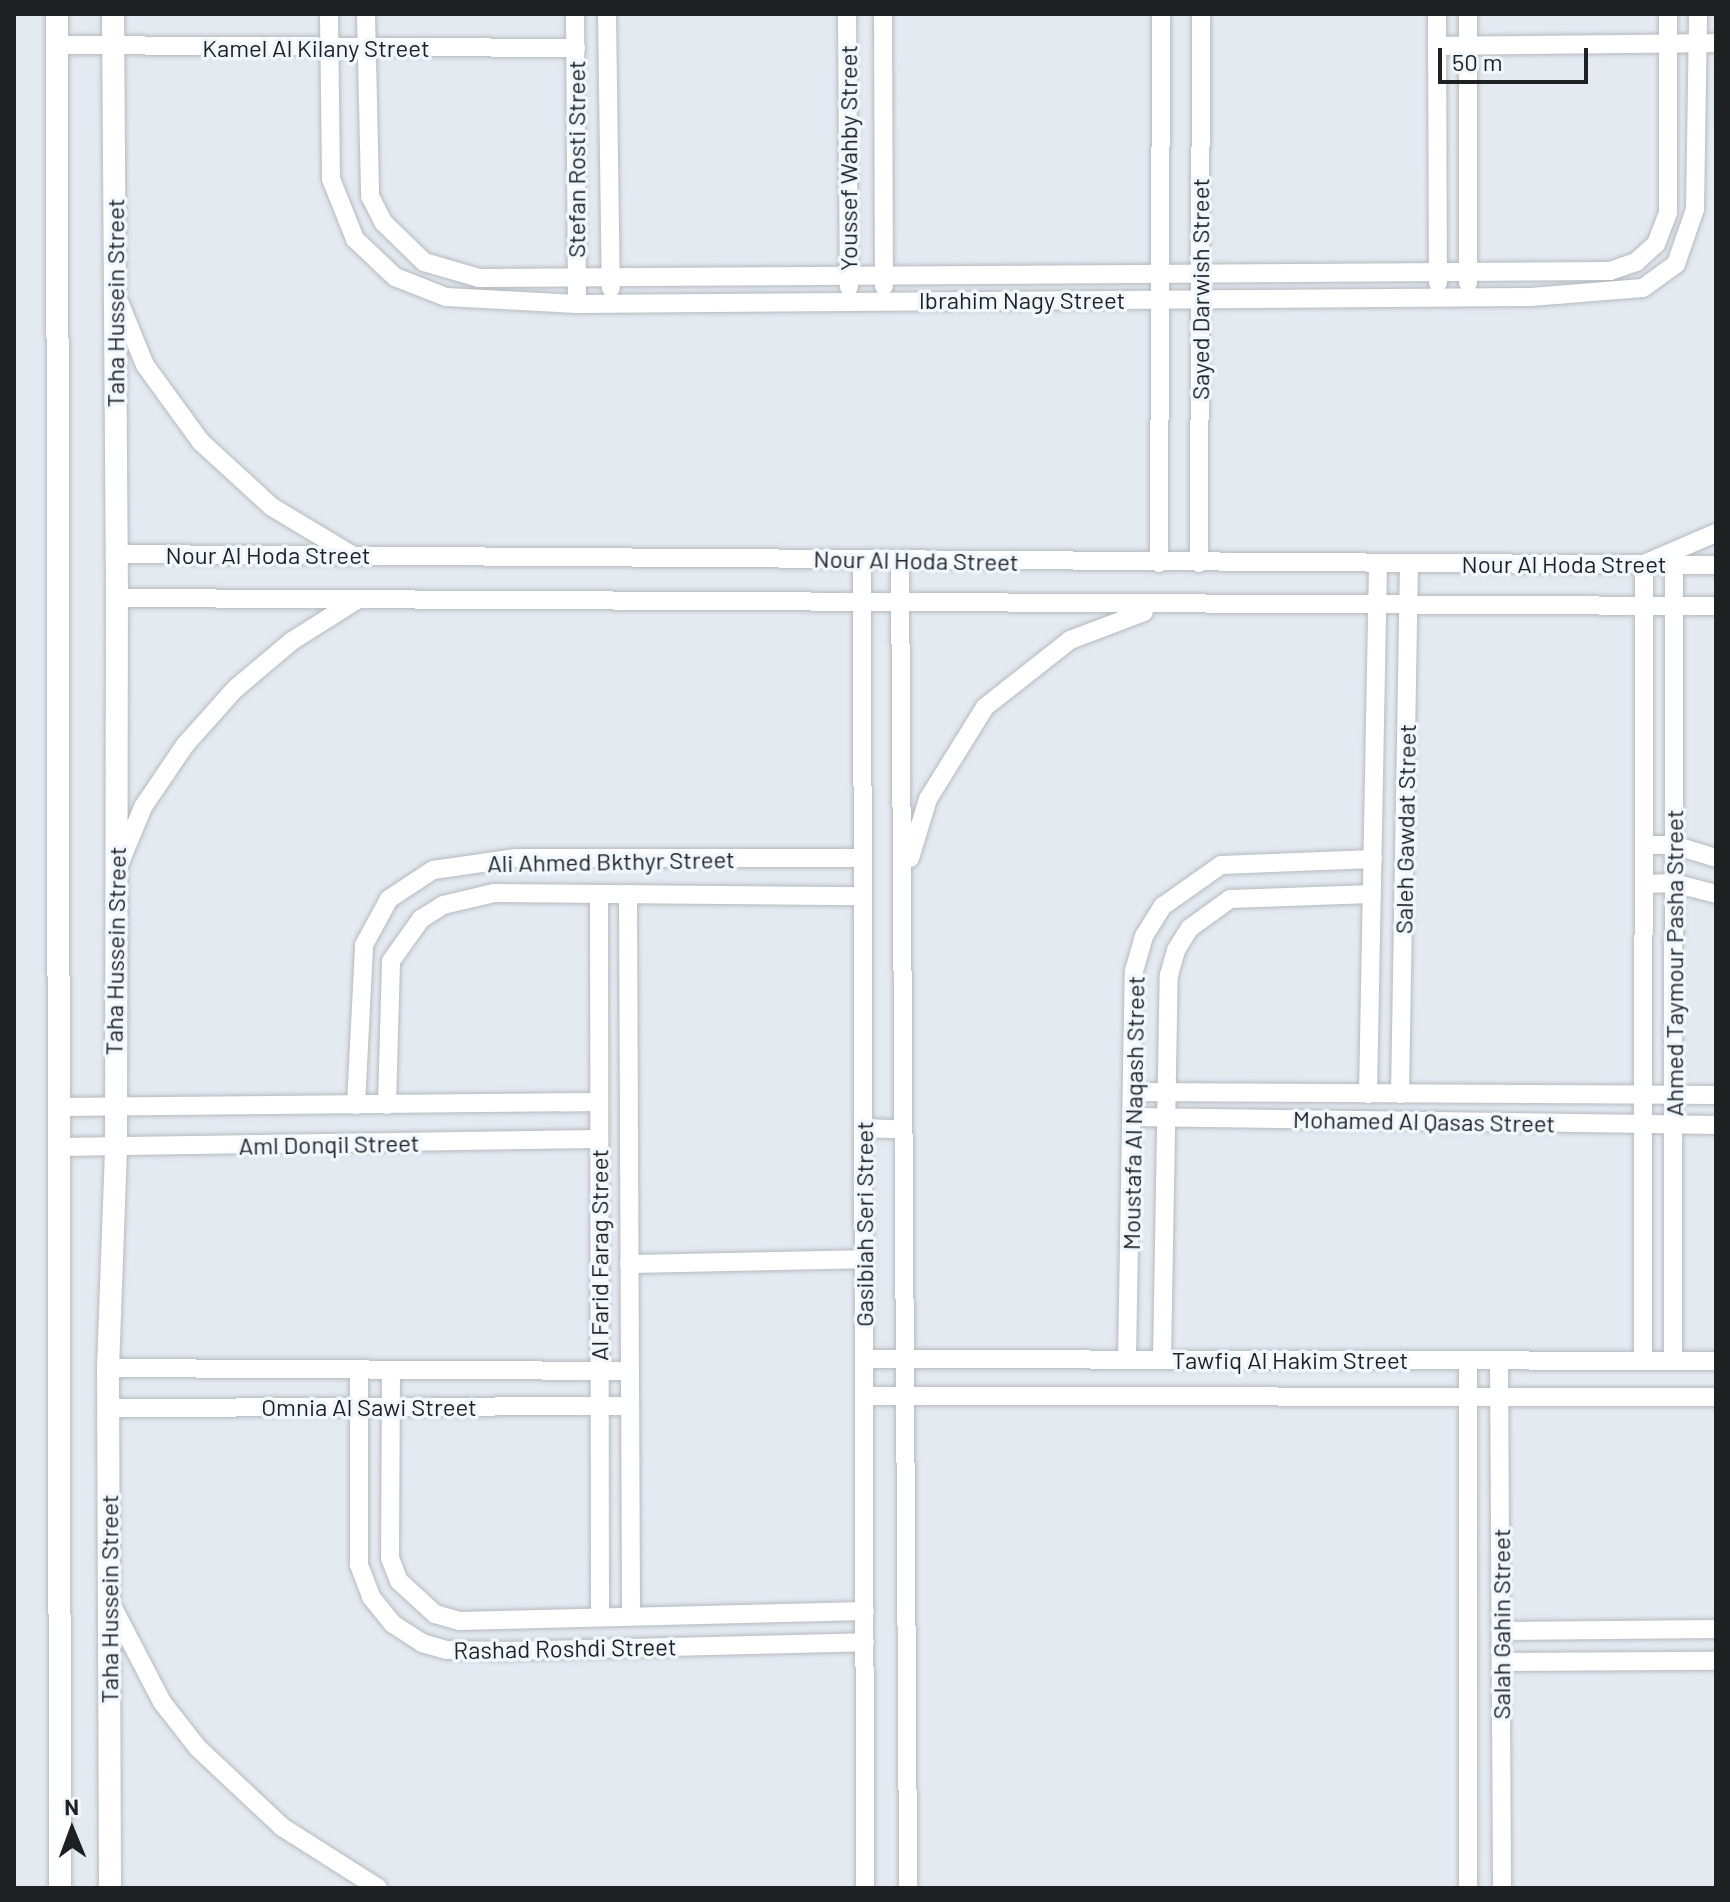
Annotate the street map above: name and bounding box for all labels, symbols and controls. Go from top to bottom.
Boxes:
scale bar [1442,32,1592,82]
street label: Kamel Al Kilany Street [202,34,430,62]
street label: Youssef Wahby Street [834,45,862,271]
text: 50 m [1452,47,1503,76]
street label: Stefan Rosti Street [562,60,590,258]
street label: Sayed Darwish Street [1186,178,1214,400]
street label: Taha Hussein Street [101,198,129,408]
street label: Ibrahim Nagy Street [919,286,1125,314]
street label: Nour Al Hoda Street [165,541,371,569]
street label: Nour Al Hoda Street [813,544,1019,576]
street label: Nour Al Hoda Street [1461,550,1667,578]
street label: Saleh Gawdat Street [1389,724,1421,934]
street label: Ahmed Taymour Pasha Street [1660,810,1688,1116]
street label: Ali Ahmed Bkthyr Street [487,844,735,878]
street label: Taha Hussein Street [99,846,131,1056]
street label: Moustafa Al Naqash Street [1116,976,1150,1250]
street label: Mohamed Al Qasas Street [1293,1104,1555,1138]
street label: Gasibiah Seri Street [850,1121,878,1327]
street label: Aml Donqil Street [238,1128,420,1160]
street label: Al Farid Farag Street [585,1149,613,1361]
street label: Tawfiq Al Hakim Street [1172,1346,1408,1374]
street label: Omnia Al Sawi Street [261,1393,477,1421]
street label: Taha Hussein Street [95,1494,123,1704]
street label: Salah Gahin Street [1487,1529,1515,1719]
street label: Rashad Roshdi Street [453,1632,677,1664]
north arrow [32,1790,112,1870]
text: N [64,1793,79,1819]

